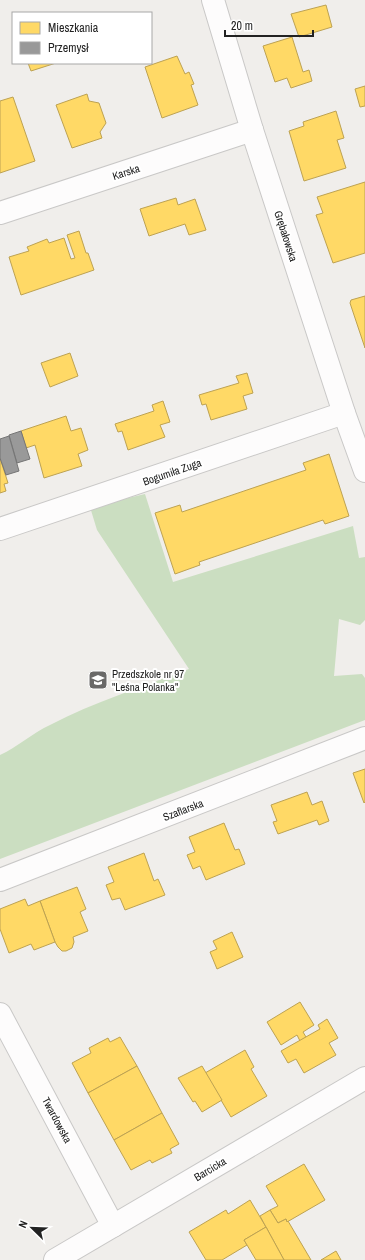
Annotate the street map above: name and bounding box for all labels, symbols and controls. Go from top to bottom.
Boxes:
legend [12,12,152,64]
scale bar [225,12,313,38]
text: 20 m [231,18,253,34]
text: Mieszkania [48,20,99,36]
text: Przemysł [48,40,89,56]
street label: Karska [110,161,142,183]
street label: Grębałowska [271,209,301,263]
street label: Bogumiła Zuga [141,455,203,489]
place label: Przedszkole nr 97 "Leśna Polanka" [112,667,184,694]
school or university icon: Przedszkole nr 97 "Leśna Polanka" [87,669,109,691]
street label: Szaflarska [161,796,205,824]
street label: Twardowska [39,1095,75,1145]
street label: Barcicka [191,1154,229,1184]
north arrow [12,1208,52,1248]
text: N [15,1218,31,1230]

